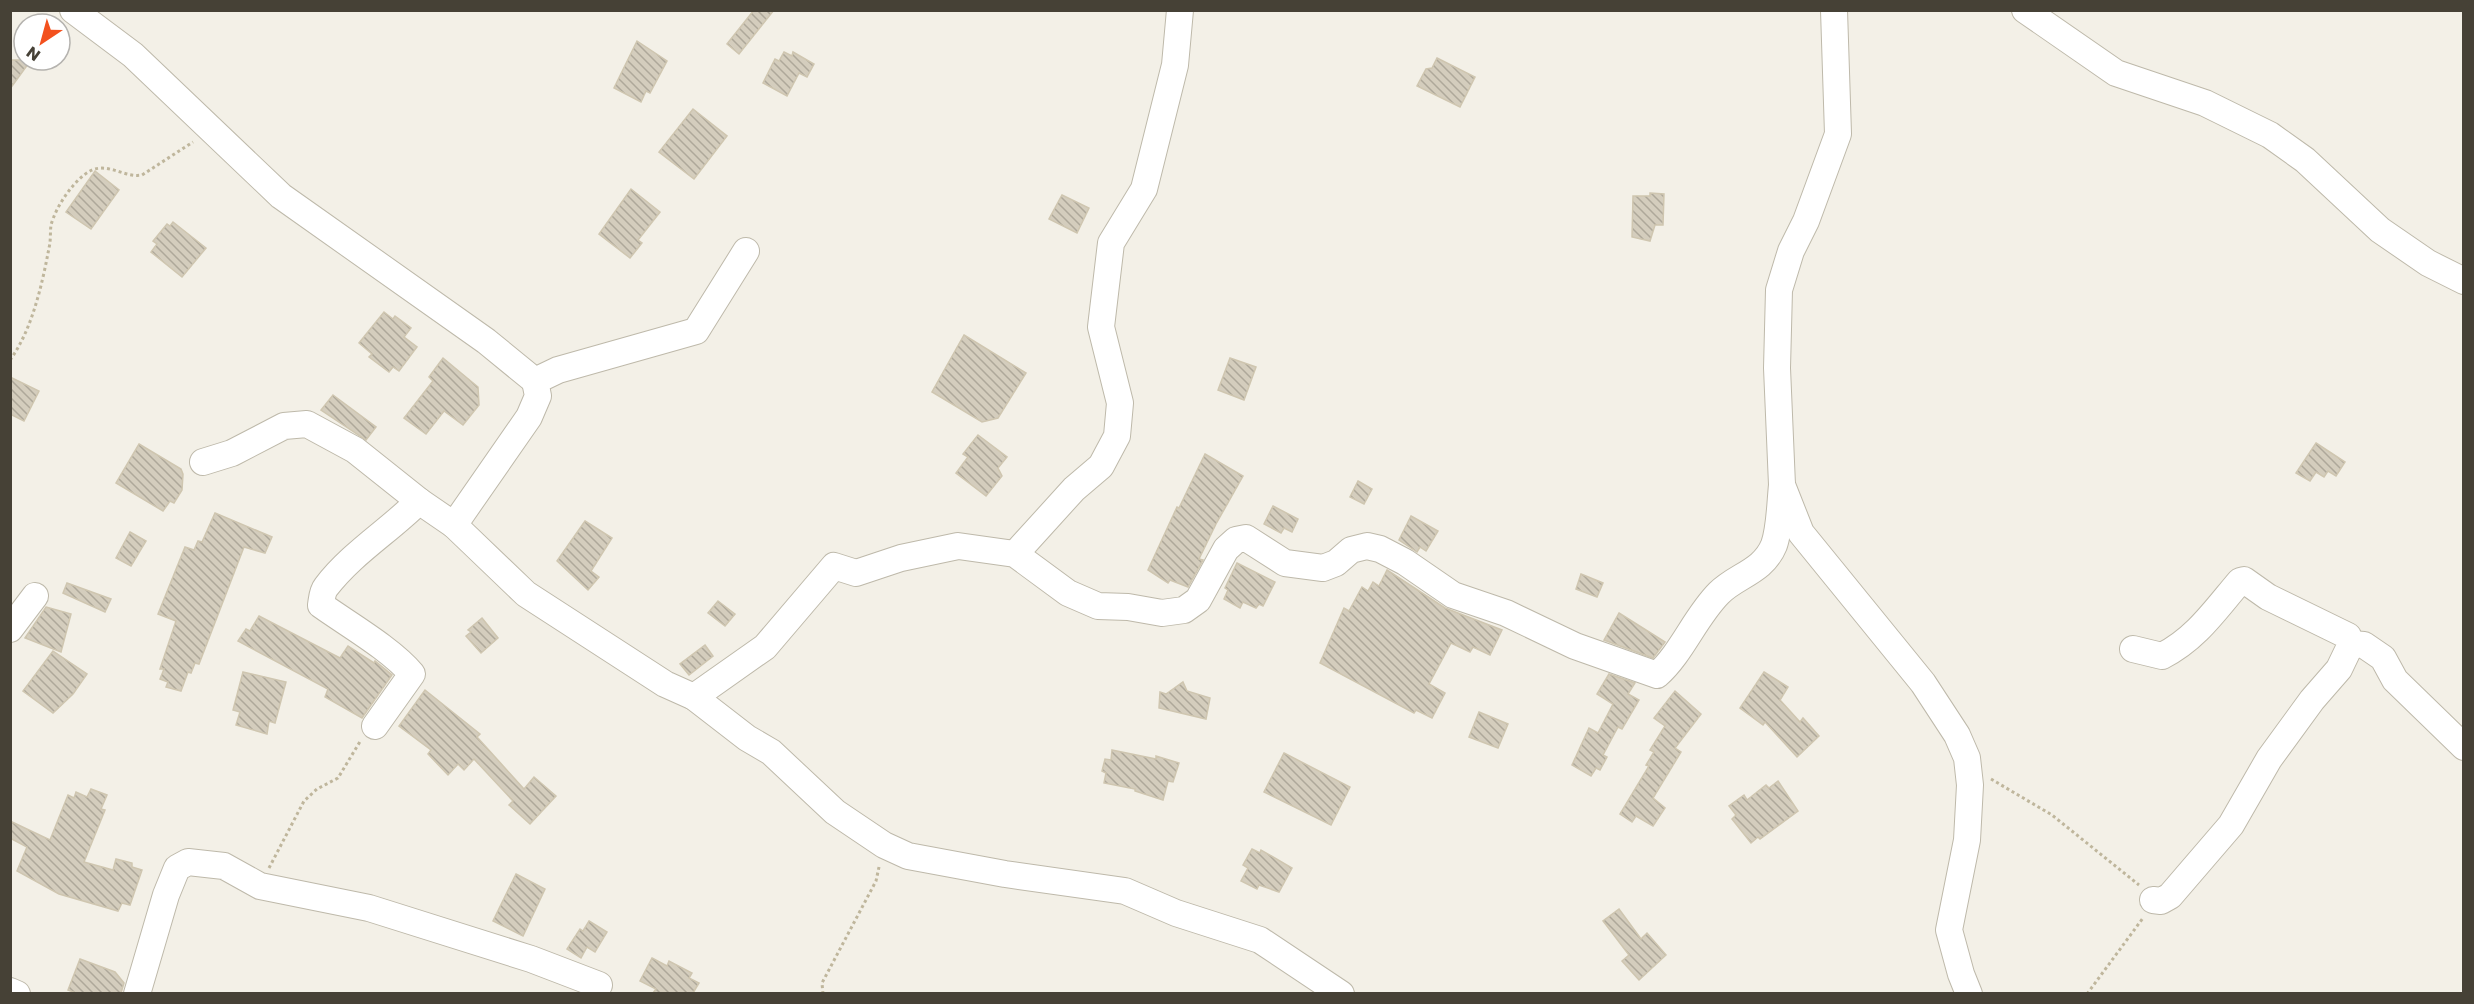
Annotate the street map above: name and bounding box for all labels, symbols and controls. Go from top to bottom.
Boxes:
north arrow [12,12,72,72]
text: N [22,41,45,67]

